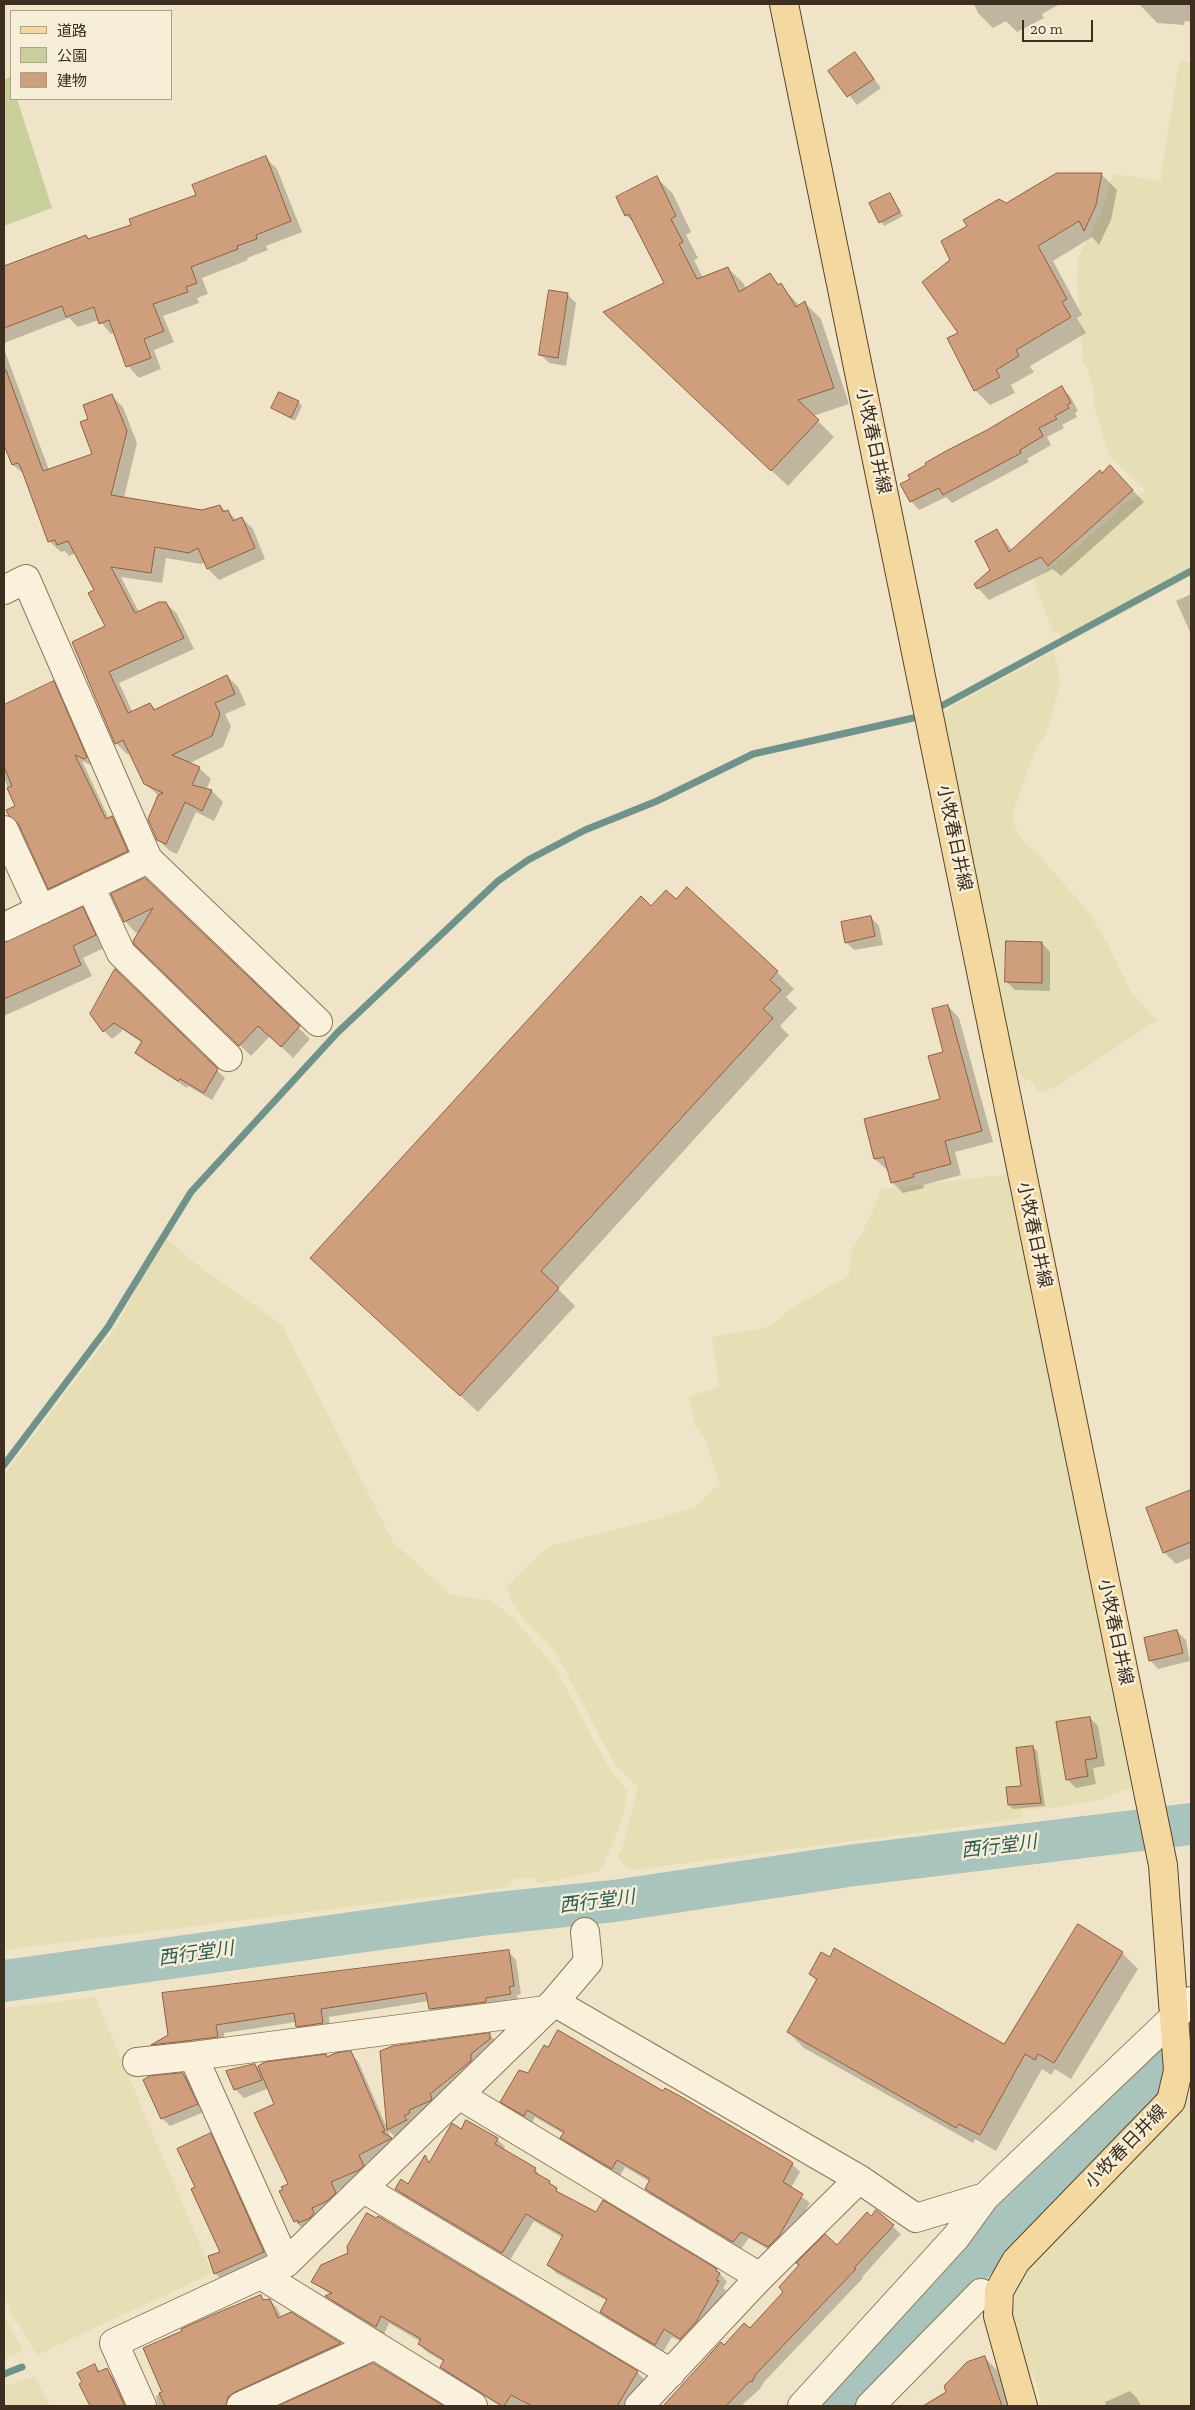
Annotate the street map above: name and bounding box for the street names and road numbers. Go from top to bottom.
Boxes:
street label: 小牧春日井線 [851,386,895,496]
street label: 小牧春日井線 [932,783,976,893]
street label: 小牧春日井線 [1012,1180,1056,1290]
street label: 小牧春日井線 [1093,1577,1137,1687]
street label: 小牧春日井線 [1081,2101,1171,2193]

